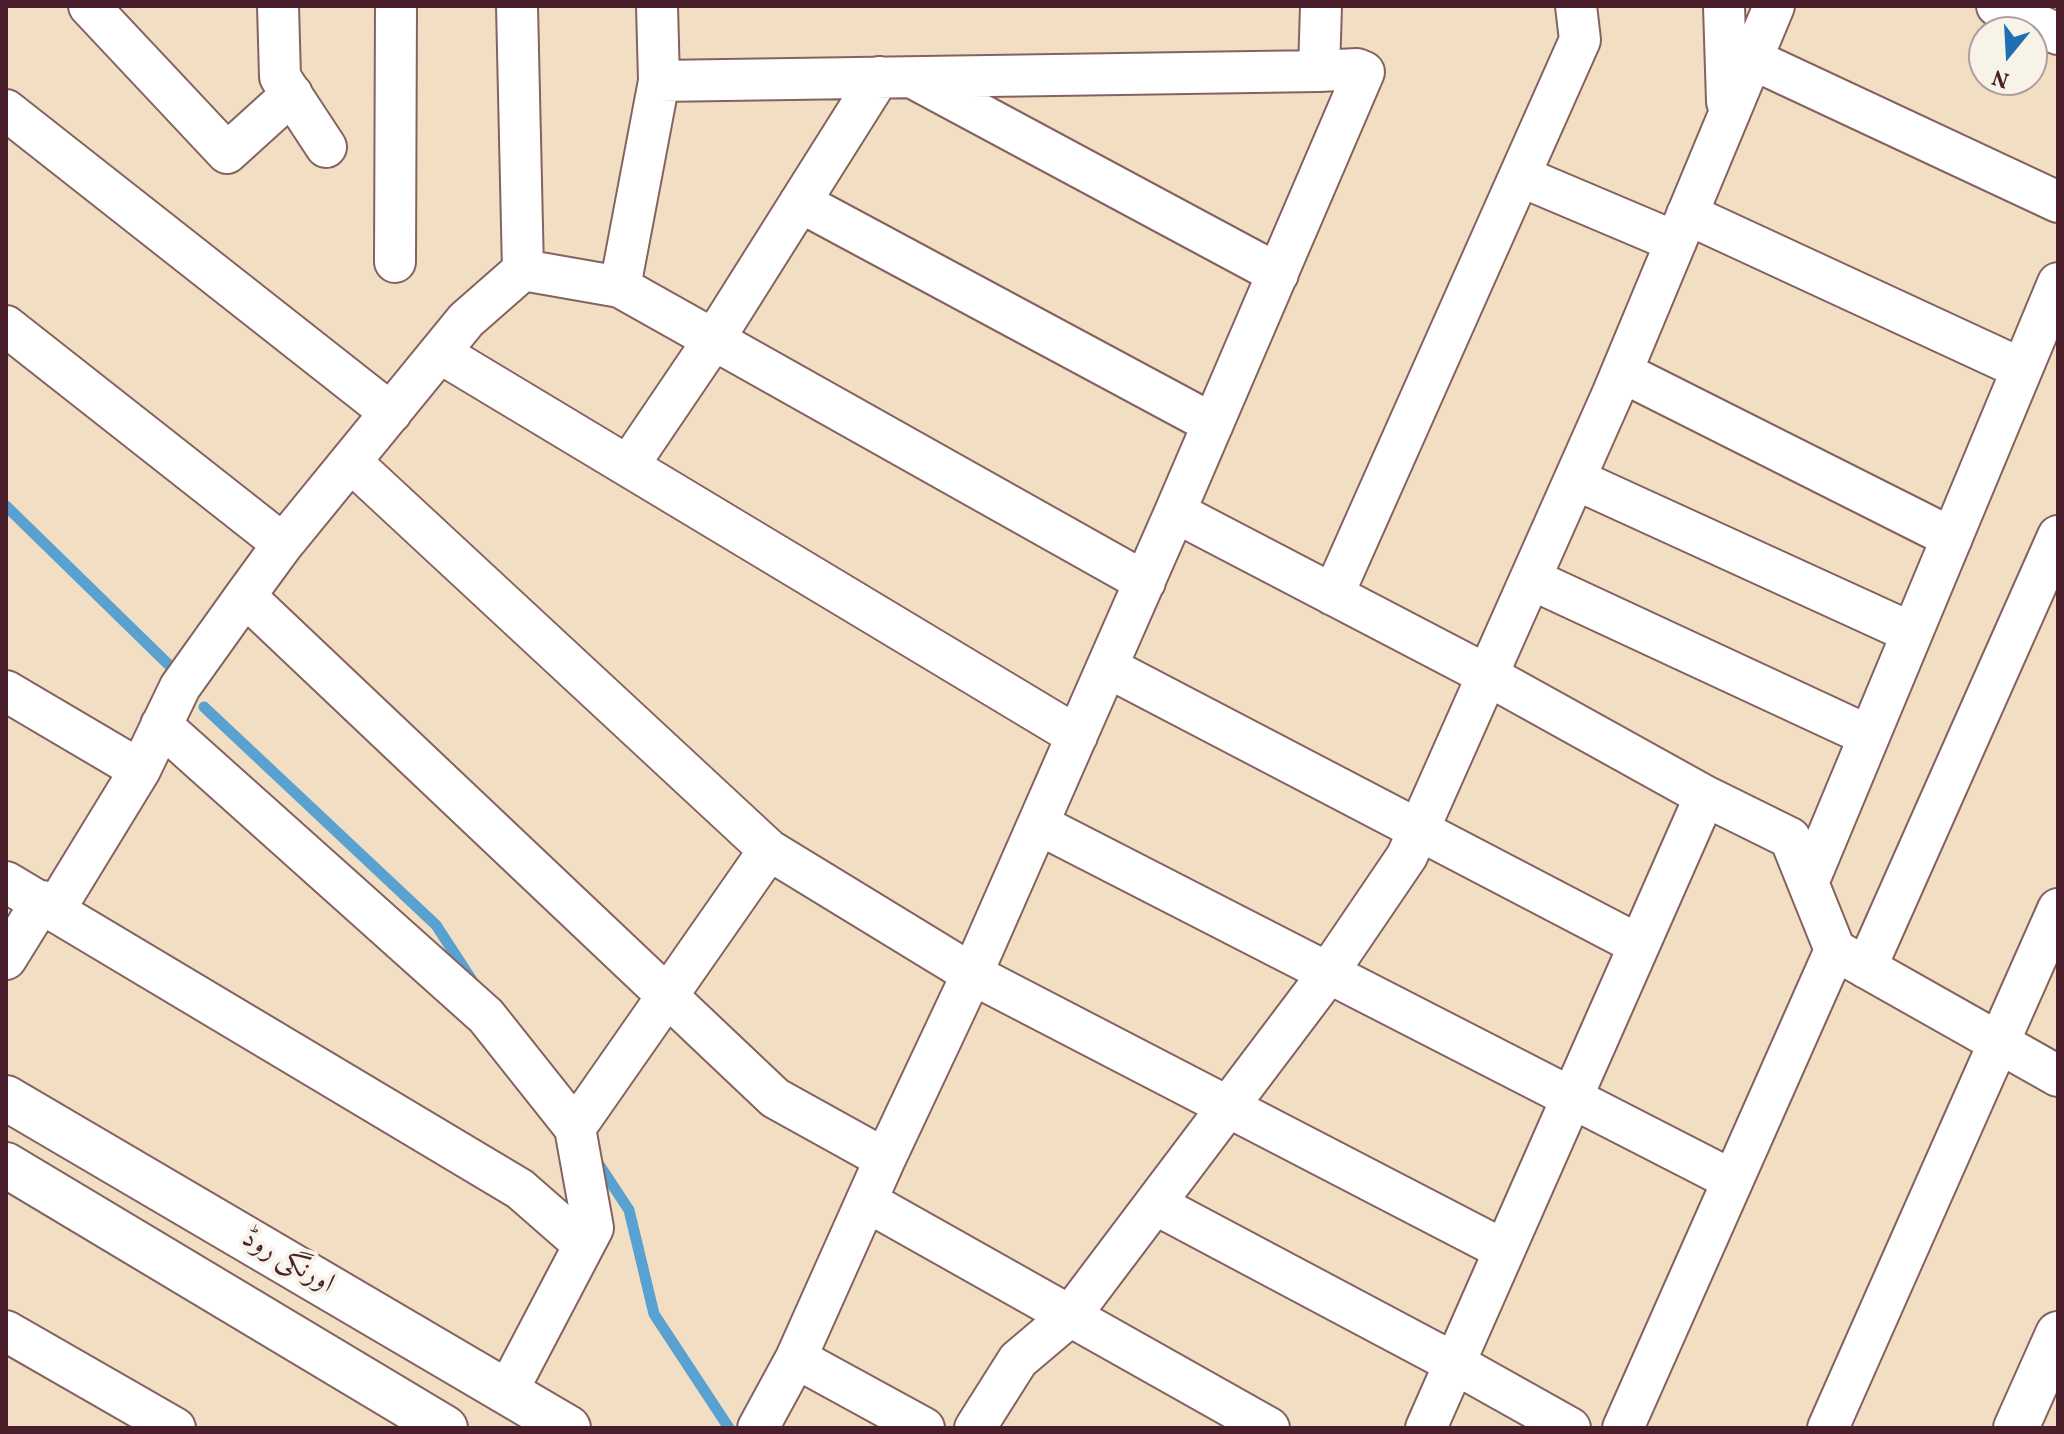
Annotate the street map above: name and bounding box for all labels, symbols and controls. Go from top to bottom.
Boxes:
north arrow [1968,16,2048,96]
text: N [1989,60,2013,95]
street label: اورنگی روڈ [235,1223,339,1303]

